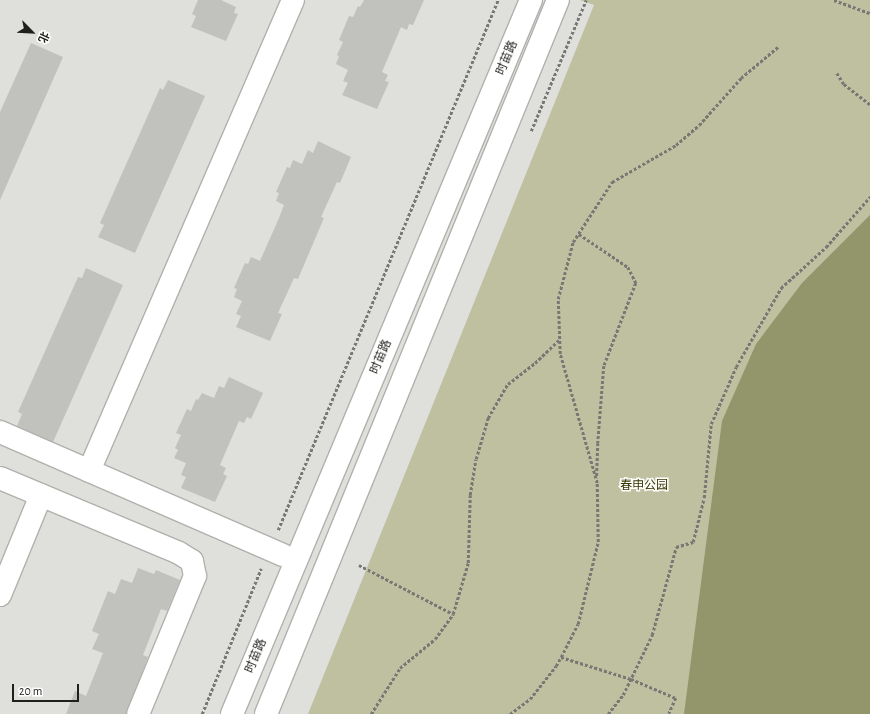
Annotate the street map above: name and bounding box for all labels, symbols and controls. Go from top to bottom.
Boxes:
north arrow [12,12,52,52]
text: 北 [36,30,51,44]
street label: 时苗路 [493,39,521,77]
street label: 时苗路 [367,338,395,376]
park label: 春申公园 [620,479,668,493]
street label: 时苗路 [242,637,270,675]
scale bar [14,676,81,702]
text: 20 m [19,685,42,697]

